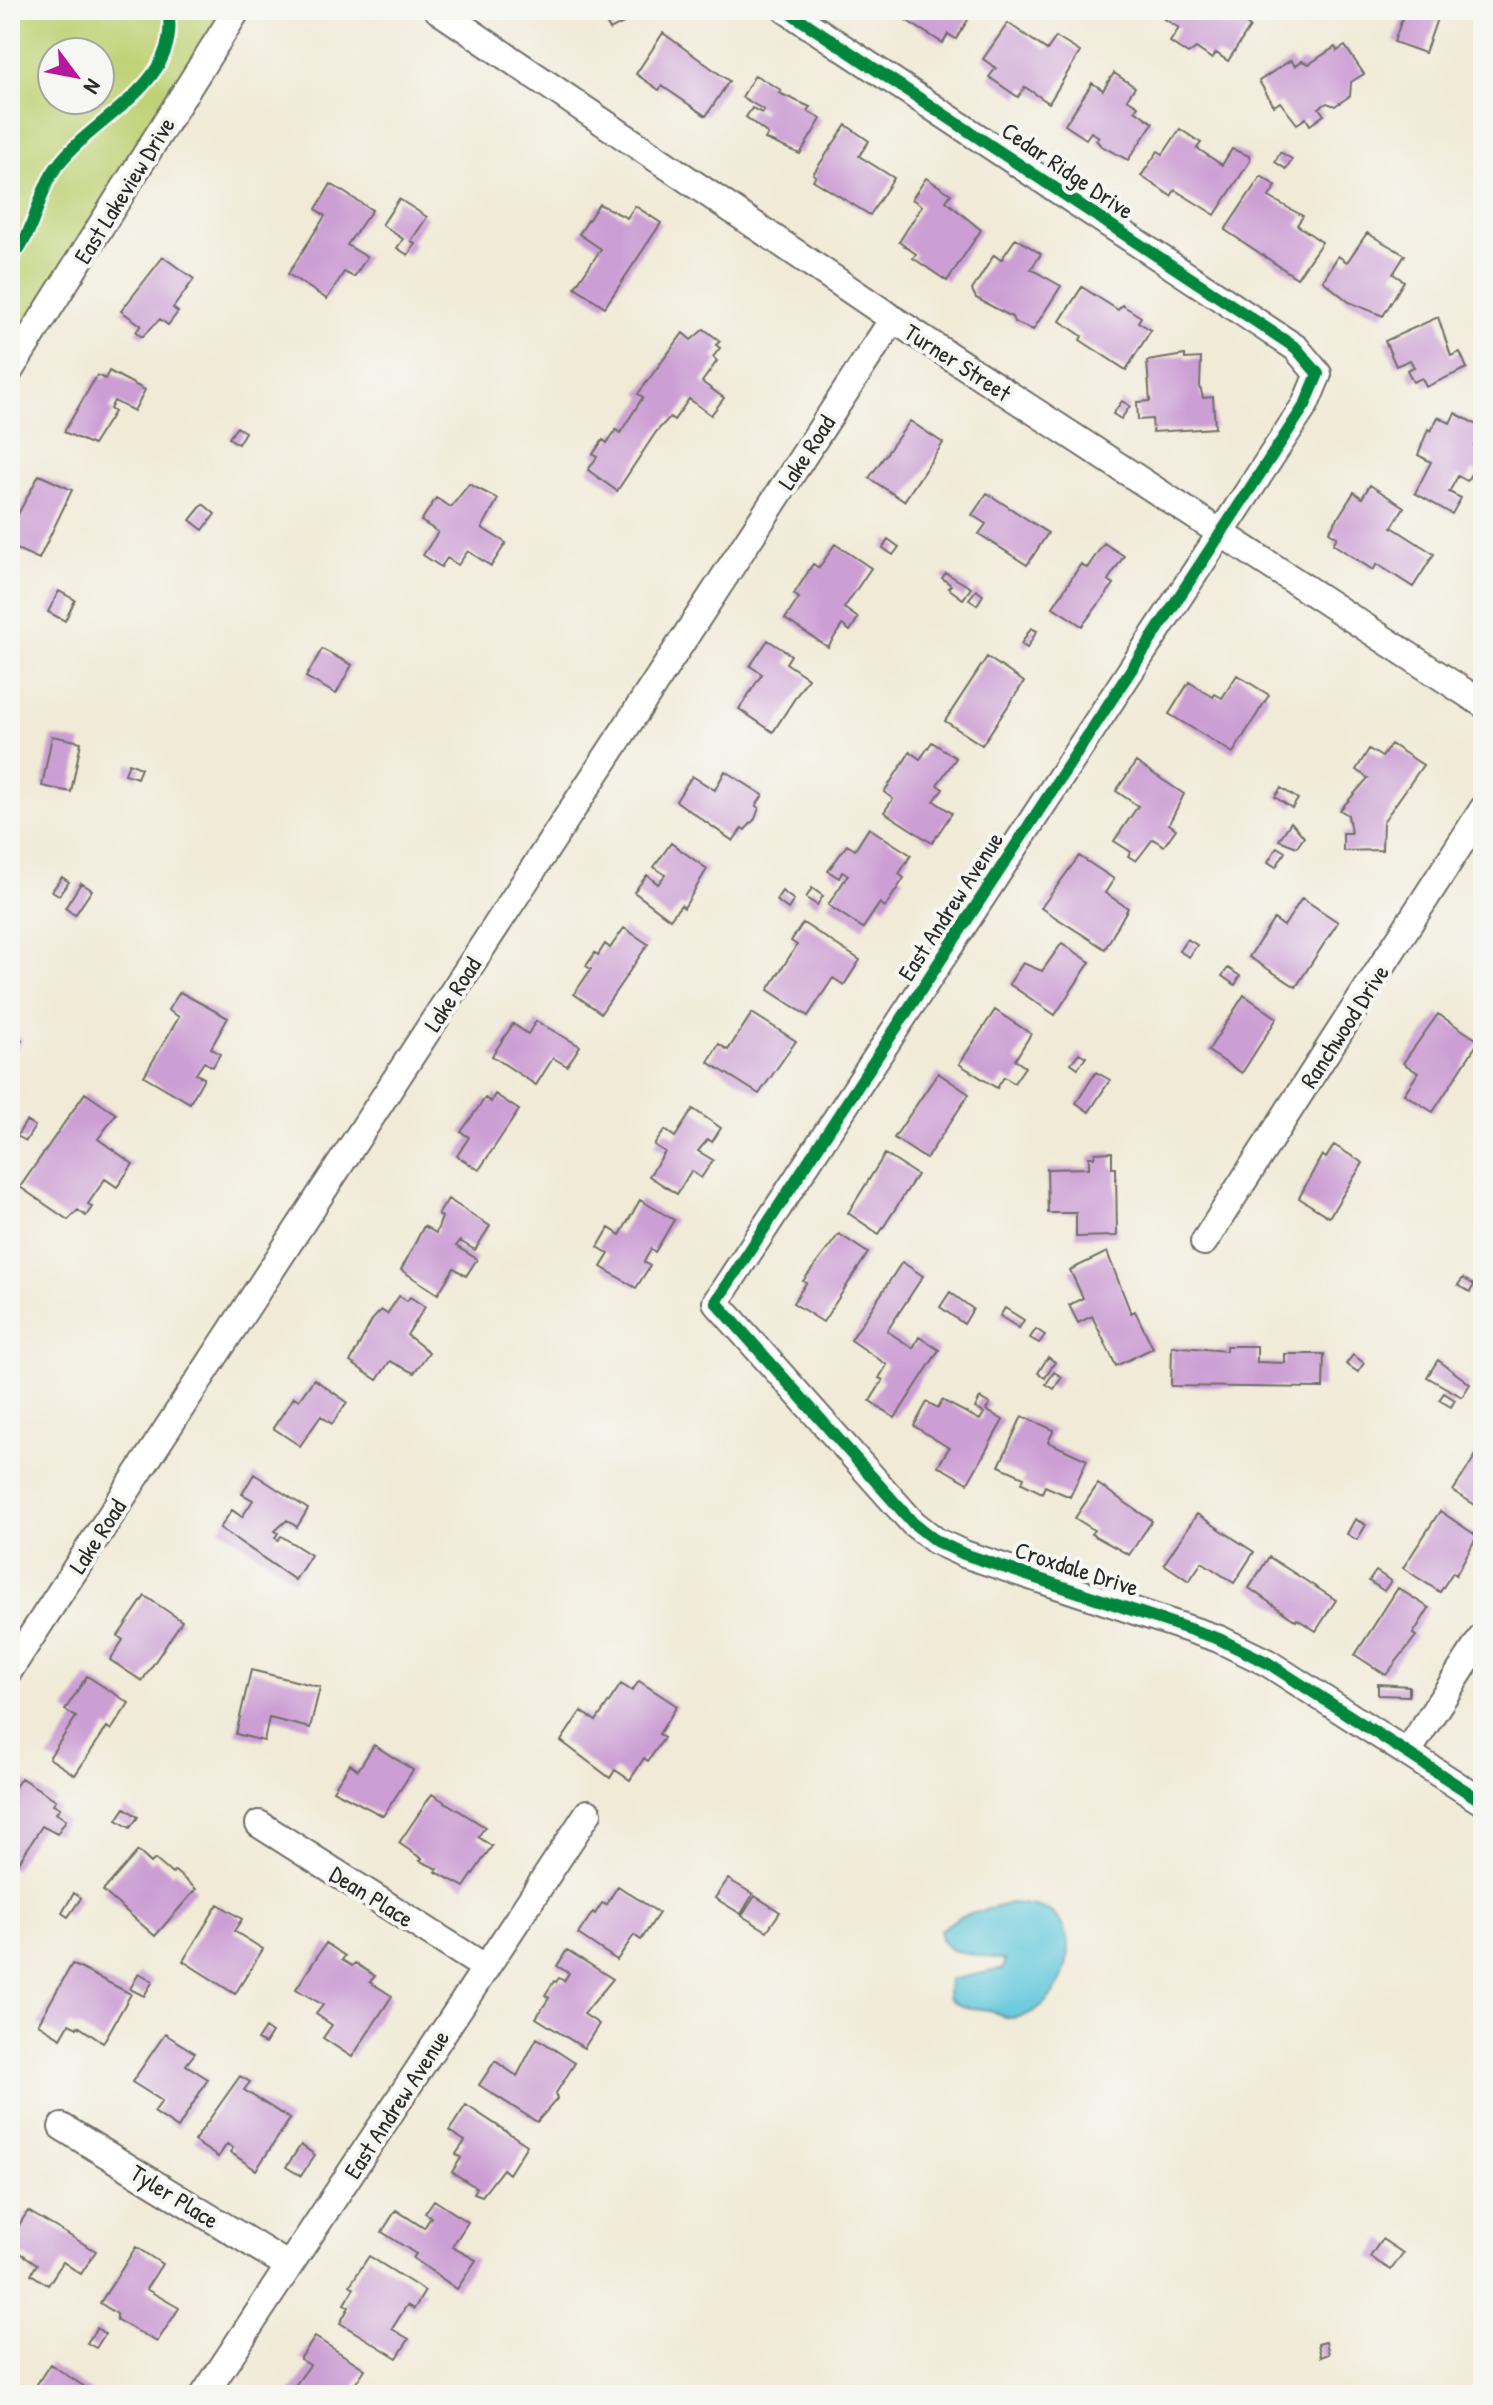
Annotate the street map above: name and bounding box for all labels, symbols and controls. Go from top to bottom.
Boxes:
north arrow [36,36,116,116]
text: N [77,74,109,100]
street label: East Lakeview Drive [66,110,182,269]
street label: Cedar Ridge Drive [996,114,1141,226]
street label: Turner Street [899,316,1018,409]
street label: Lake Road [770,409,842,495]
street label: East Andrew Avenue [890,825,1010,987]
street label: Lake Road [416,951,488,1037]
street label: Ranchwood Drive [1292,958,1396,1094]
street label: Lake Road [61,1493,133,1579]
street label: Croxdale Drive [1011,1533,1143,1603]
street label: Dean Place [324,1858,420,1934]
street label: East Andrew Avenue [336,2023,456,2185]
street label: Tyler Place [125,2156,226,2236]

